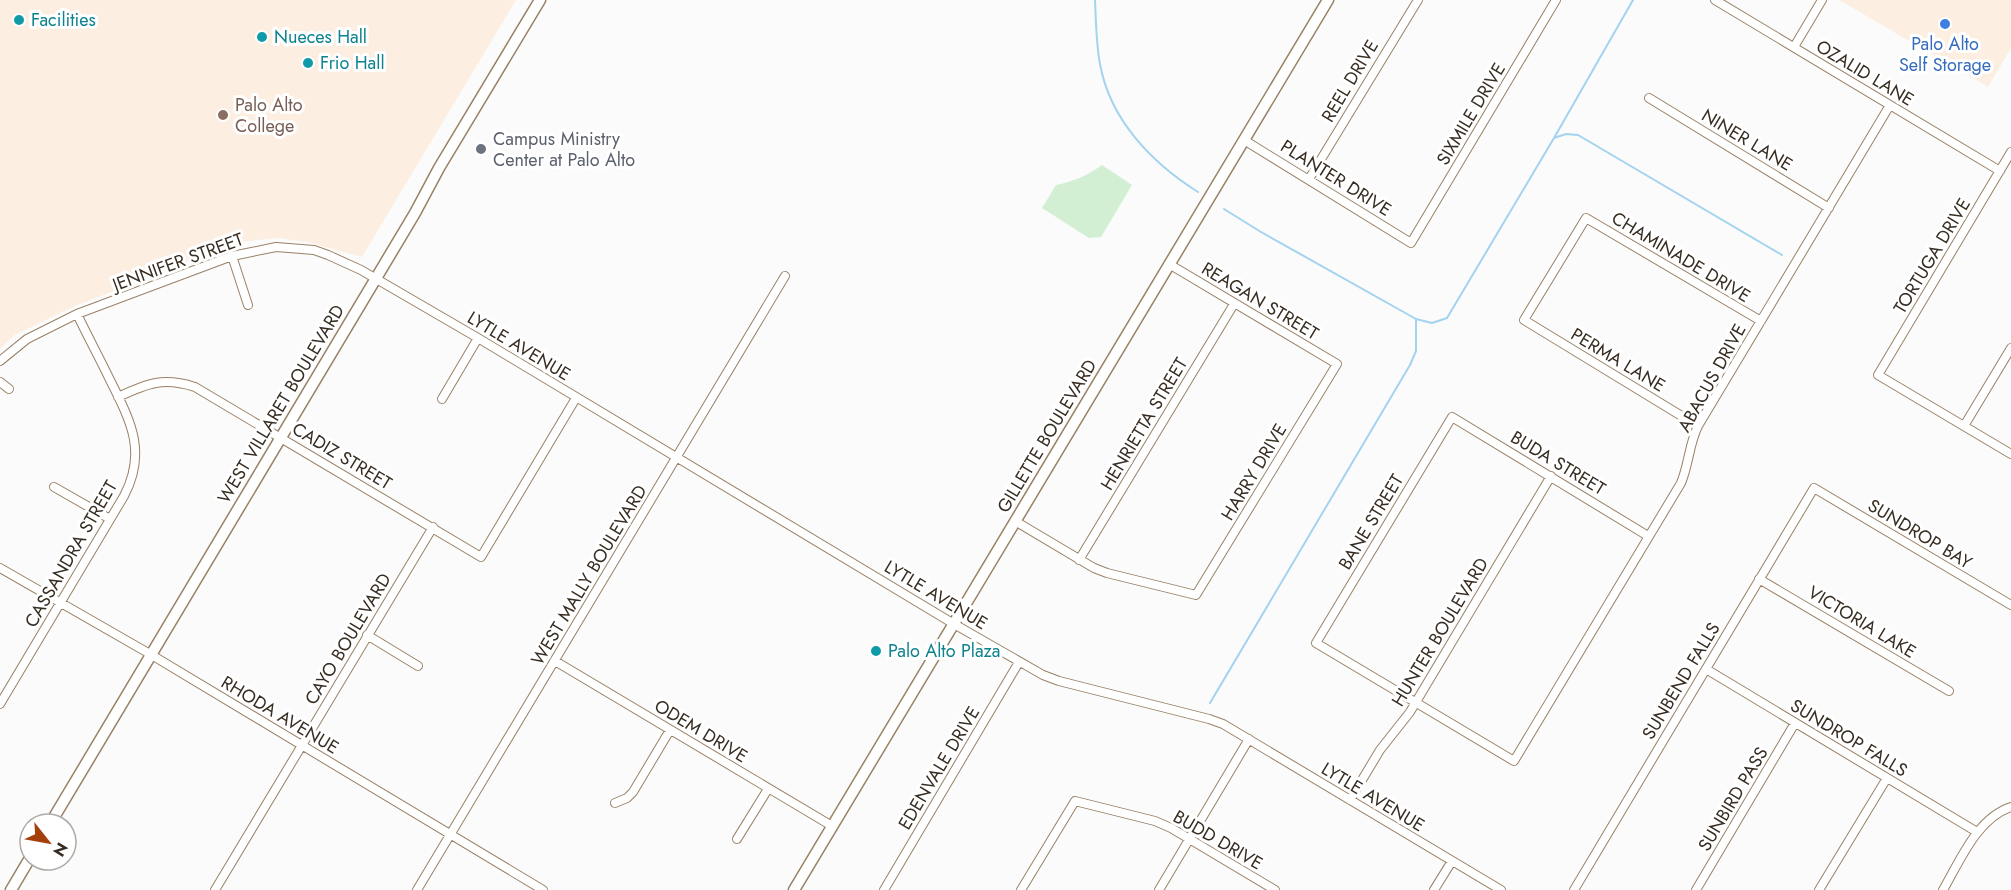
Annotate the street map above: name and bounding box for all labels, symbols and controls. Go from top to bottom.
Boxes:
place label: Facilities [31,7,96,33]
marker: Facilities [12,13,26,27]
marker: Palo Alto Self Storage [1938,17,1952,31]
place label: Nueces Hall [274,24,367,50]
marker: Nueces Hall [255,30,269,44]
place label: Palo Alto Self Storage [1899,31,1991,78]
street label: OZALID LANE [1811,34,1919,112]
street label: REEL DRIVE [1315,35,1385,127]
place label: Frio Hall [320,50,385,76]
marker: Frio Hall [301,56,315,70]
street label: SIXMILE DRIVE [1430,58,1512,170]
place label: Palo Alto College [235,92,303,139]
street label: NINER LANE [1697,103,1797,177]
marker: Palo Alto College [216,108,230,122]
place label: Campus Ministry Center at Palo Alto [493,126,635,173]
street label: PLANTER DRIVE [1275,133,1397,223]
marker: Campus Ministry Center at Palo Alto [474,142,488,156]
street label: TORTUGA DRIVE [1887,193,1977,319]
street label: CHAMINADE DRIVE [1607,205,1755,309]
street label: JENNIFER STREET [107,226,248,298]
street label: REAGAN STREET [1197,256,1324,347]
street label: WEST VILLARET BOULEVARD [211,300,351,508]
street label: LYTLE AVENUE [462,305,576,387]
street label: ABACUS DRIVE [1671,319,1753,437]
street label: PERMA LANE [1566,322,1670,398]
street label: HENRIETTA STREET [1094,352,1194,495]
street label: GILLETTE BOULEVARD [991,354,1103,518]
street label: CADIZ STREET [287,416,397,496]
street label: HARRY DRIVE [1215,419,1293,525]
street label: BUDA STREET [1506,424,1611,502]
street label: BANE STREET [1332,469,1410,575]
street label: CASSANDRA STREET [18,475,124,632]
street label: WEST MALLY BOULEVARD [525,480,653,670]
street label: SUNDROP BAY [1863,493,1978,576]
street label: HUNTER BOULEVARD [1385,553,1495,711]
street label: LYTLE AVENUE [879,554,993,636]
street label: CAYO BOULEVARD [298,568,398,710]
street label: VICTORIA LAKE [1803,579,1921,665]
street label: SUNBEND FALLS [1636,617,1726,744]
place label: Palo Alto Plaza [888,638,1001,664]
marker: Palo Alto Plaza [869,644,883,658]
street label: RHODA AVENUE [216,670,344,760]
street label: ODEM DRIVE [649,693,753,769]
street label: SUNDROP FALLS [1785,693,1913,783]
street label: EDENVALE DRIVE [892,701,986,835]
street label: SUNBIRD PASS [1692,742,1774,856]
street label: LYTLE AVENUE [1316,756,1430,838]
street label: BUDD DRIVE [1168,804,1268,876]
north arrow [18,812,78,872]
text: N [47,838,74,861]

